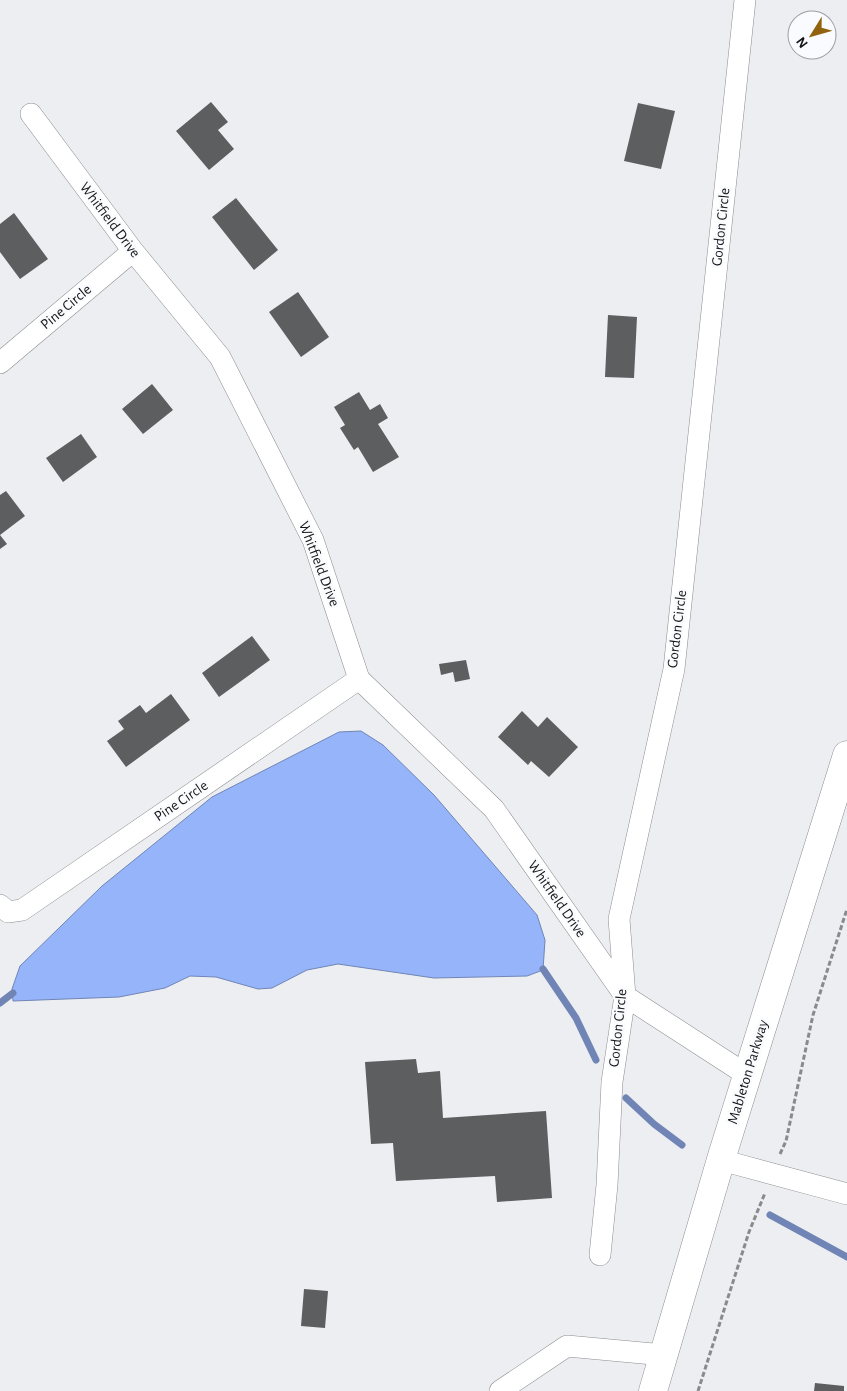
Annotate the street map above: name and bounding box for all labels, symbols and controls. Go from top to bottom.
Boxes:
north arrow [787,10,837,60]
text: N [794,34,811,50]
street label: Whitfield Drive [77,180,143,260]
street label: Gordon Circle [709,187,733,267]
street label: Pine Circle [38,282,94,332]
street label: Whitfield Drive [296,519,342,609]
street label: Gordon Circle [665,589,689,669]
street label: Pine Circle [151,778,211,824]
street label: Whitfield Drive [525,858,589,940]
street label: Gordon Circle [606,988,630,1068]
street label: Mableton Parkway [725,1018,771,1126]

